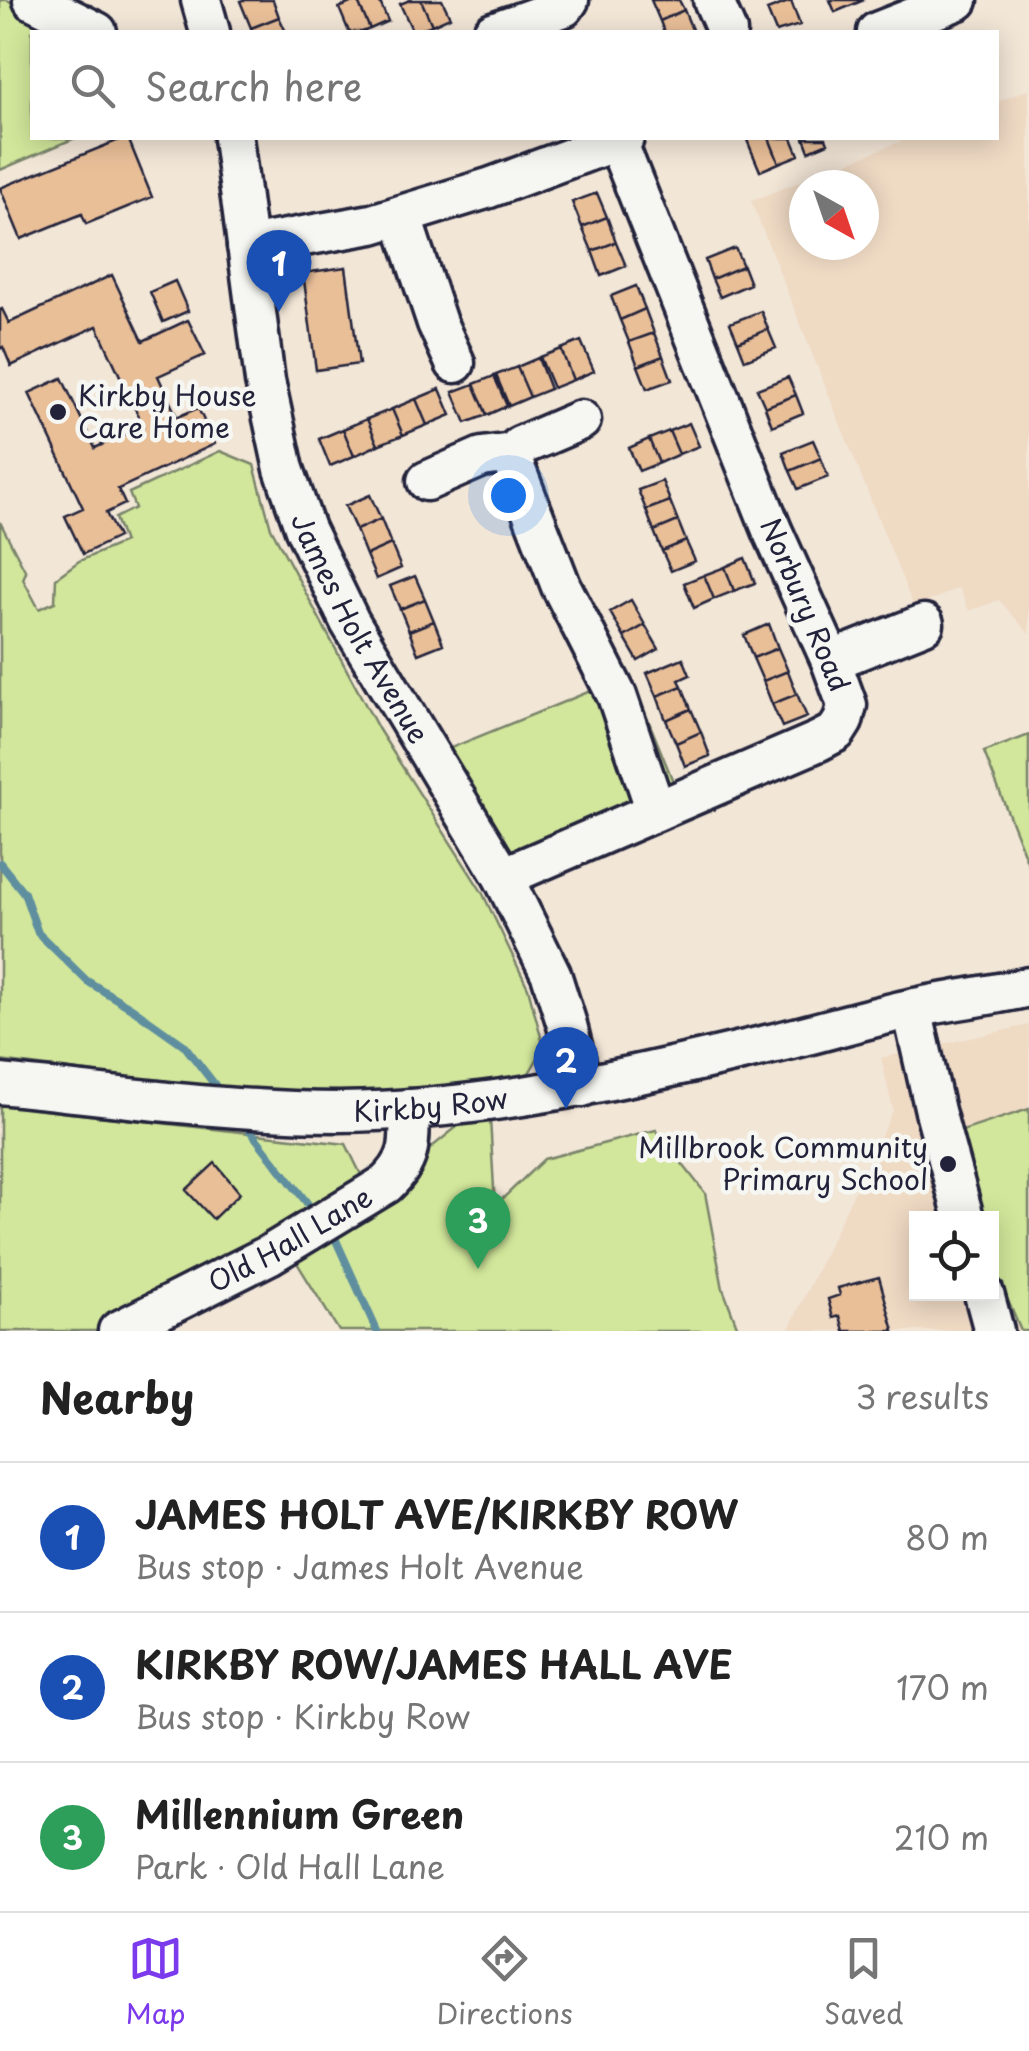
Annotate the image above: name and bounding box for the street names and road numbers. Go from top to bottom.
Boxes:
street label: James Holt Avenue [281,507,441,751]
street label: Norbury Road [750,511,862,698]
street label: Kirkby Row [353,1076,510,1132]
street label: Old Hall Lane [200,1174,380,1302]

